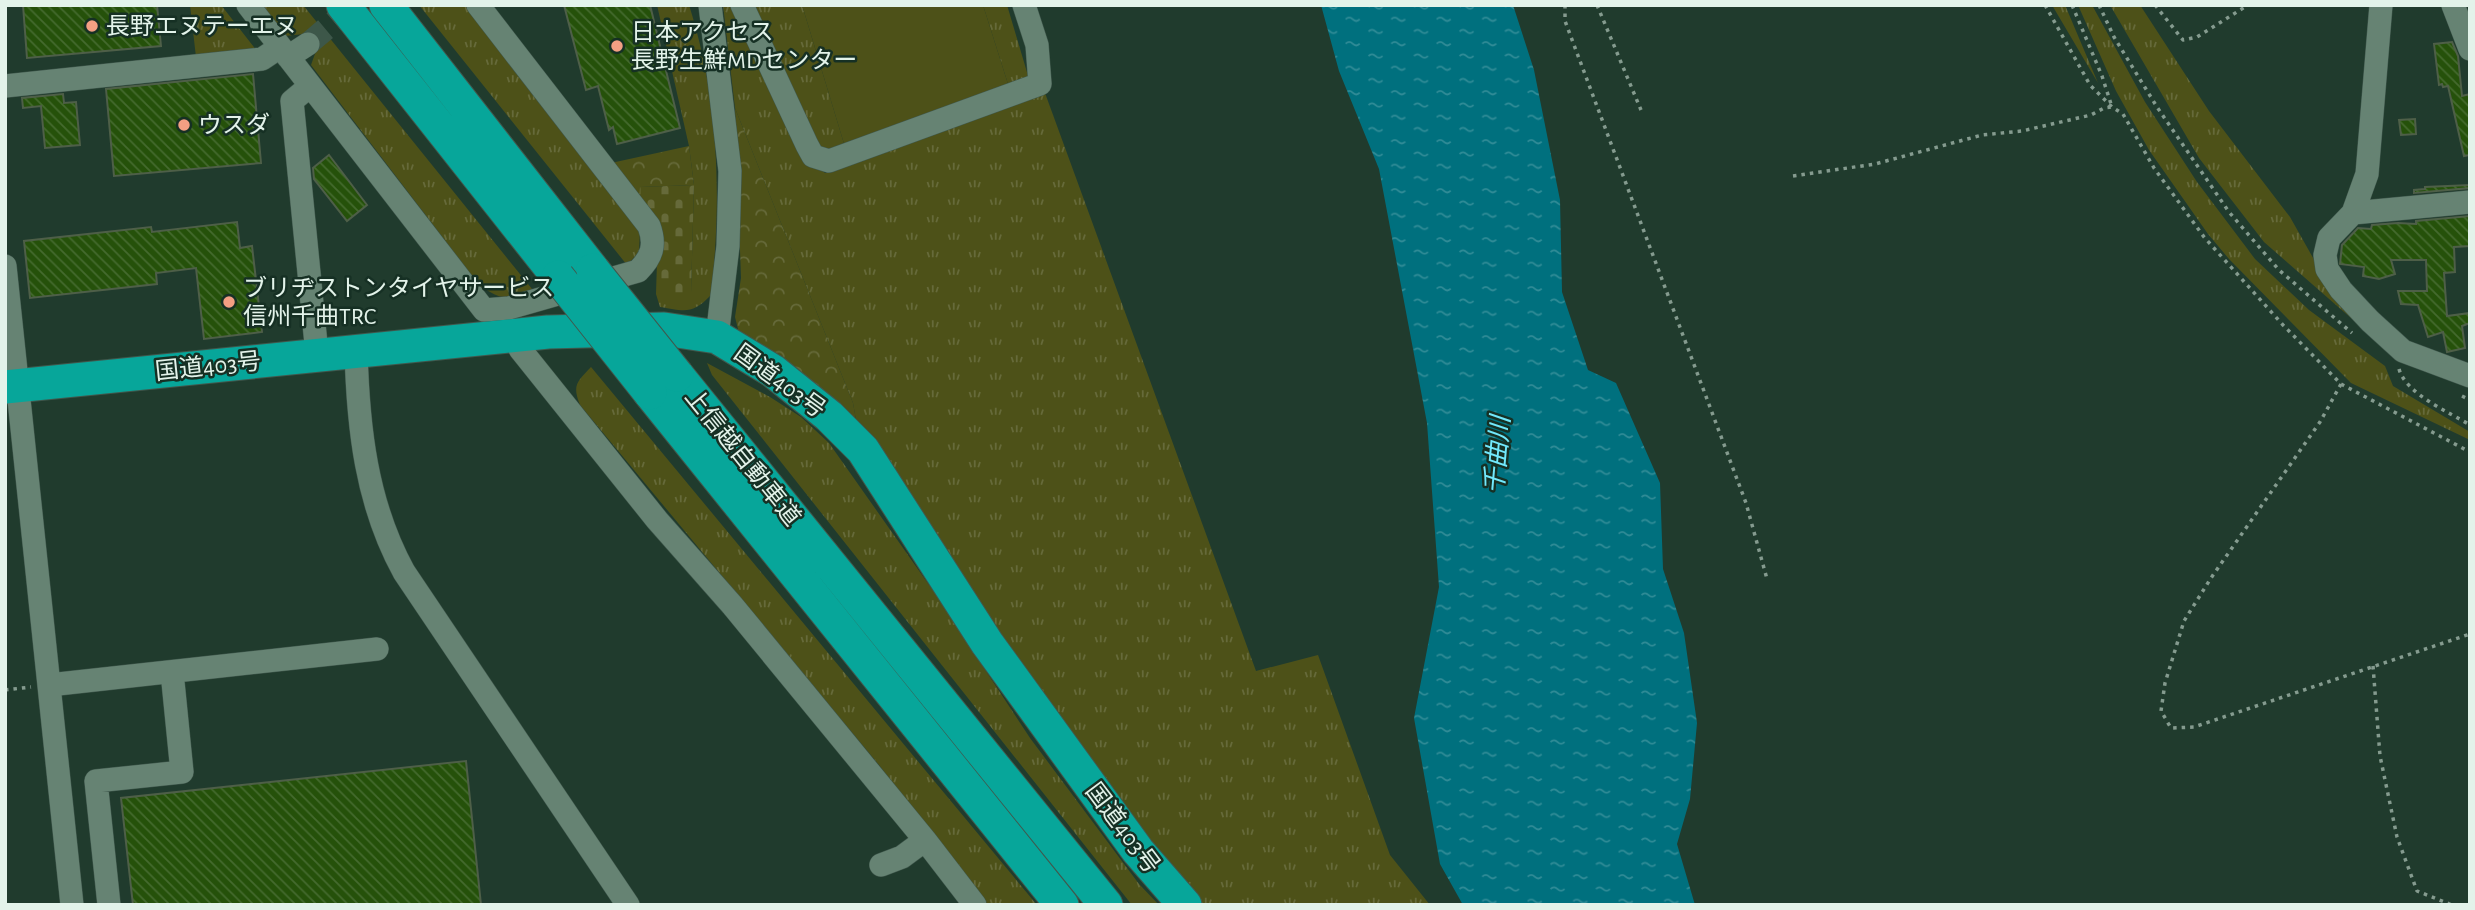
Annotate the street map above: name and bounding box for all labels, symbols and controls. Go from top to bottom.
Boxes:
place label: 長野エヌテーエヌ [106,14,298,39]
marker: 長野エヌテーエヌ [84,18,100,34]
place label: 日本アクセス 長野生鮮MDセンター [631,19,857,73]
marker: 日本アクセス 長野生鮮MDセンター [609,38,625,54]
place label: ウスダ [198,112,270,138]
marker: ウスダ [176,117,192,133]
place label: ブリヂストンタイヤサービス 信州千曲TRC [243,275,554,329]
marker: ブリヂストンタイヤサービス 信州千曲TRC [221,294,237,310]
street label: 国道403号 [729,339,831,423]
street label: 国道403号 [154,348,262,384]
street label: 上信越自動車道 [680,384,806,530]
water label: 千曲川 [1481,412,1515,495]
street label: 国道403号 [1081,778,1165,878]

